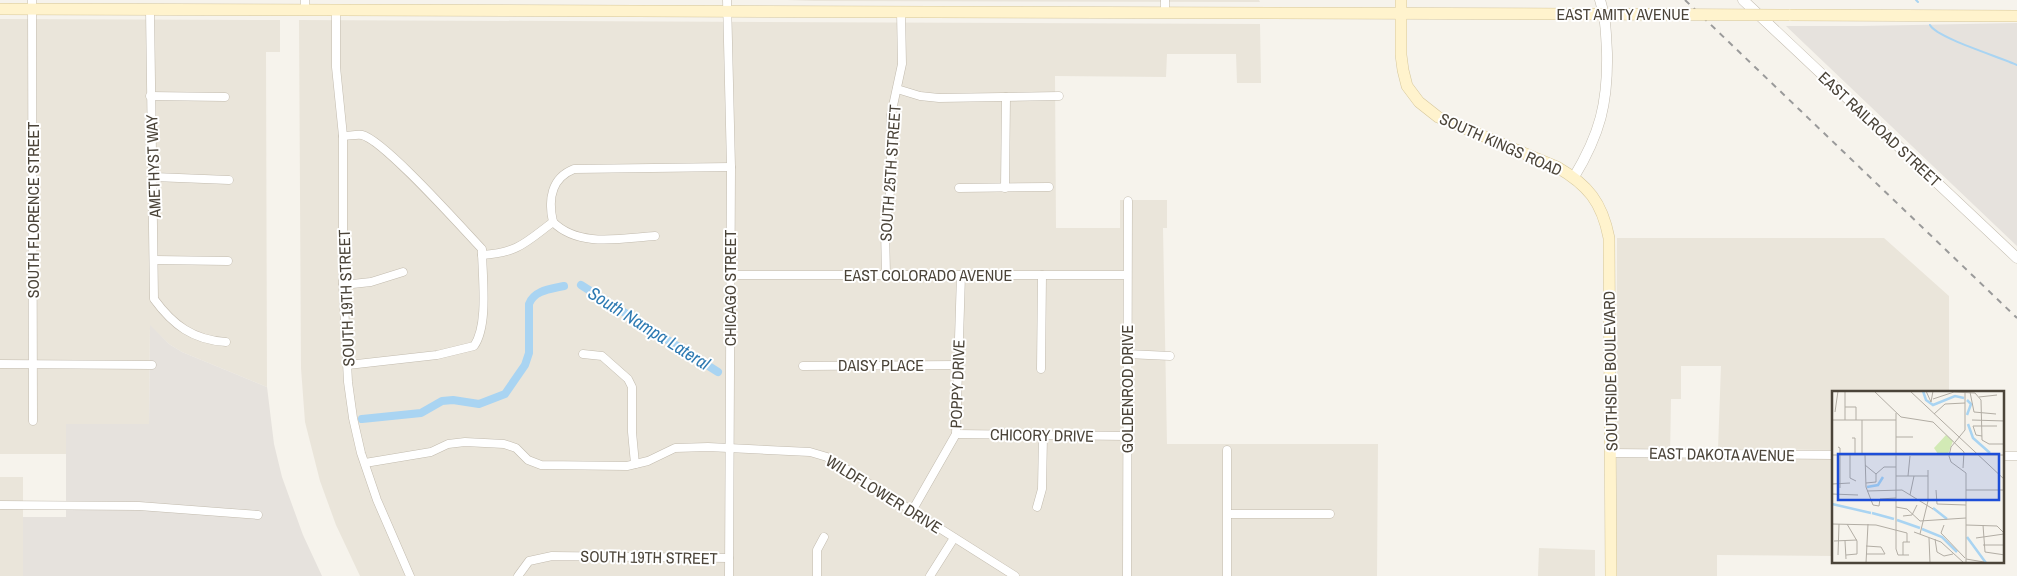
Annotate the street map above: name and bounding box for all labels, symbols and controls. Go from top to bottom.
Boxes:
street label: EAST AMITY AVENUE [1557,3,1689,25]
street label: EAST RAILROAD STREET [1814,66,1946,192]
street label: SOUTH 25TH STREET [874,104,906,242]
street label: SOUTH KINGS ROAD [1436,107,1566,181]
street label: AMETHYST WAY [140,114,166,219]
street label: SOUTH FLORENCE STREET [22,122,44,298]
street label: SOUTH 19TH STREET [333,229,359,367]
street label: CHICAGO STREET [719,230,741,346]
street label: EAST COLORADO AVENUE [844,264,1012,286]
water label: South Nampa Lateral [583,280,715,376]
street label: SOUTHSIDE BOULEVARD [1598,291,1622,451]
street label: GOLDENROD DRIVE [1116,325,1138,453]
street label: POPPY DRIVE [944,339,970,429]
street label: DAISY PLACE [838,354,924,376]
inset map [1832,391,2004,564]
street label: CHICORY DRIVE [990,423,1094,447]
street label: EAST DAKOTA AVENUE [1649,442,1795,466]
street label: WILDFLOWER DRIVE [822,450,946,538]
street label: SOUTH 19TH STREET [580,545,718,569]

